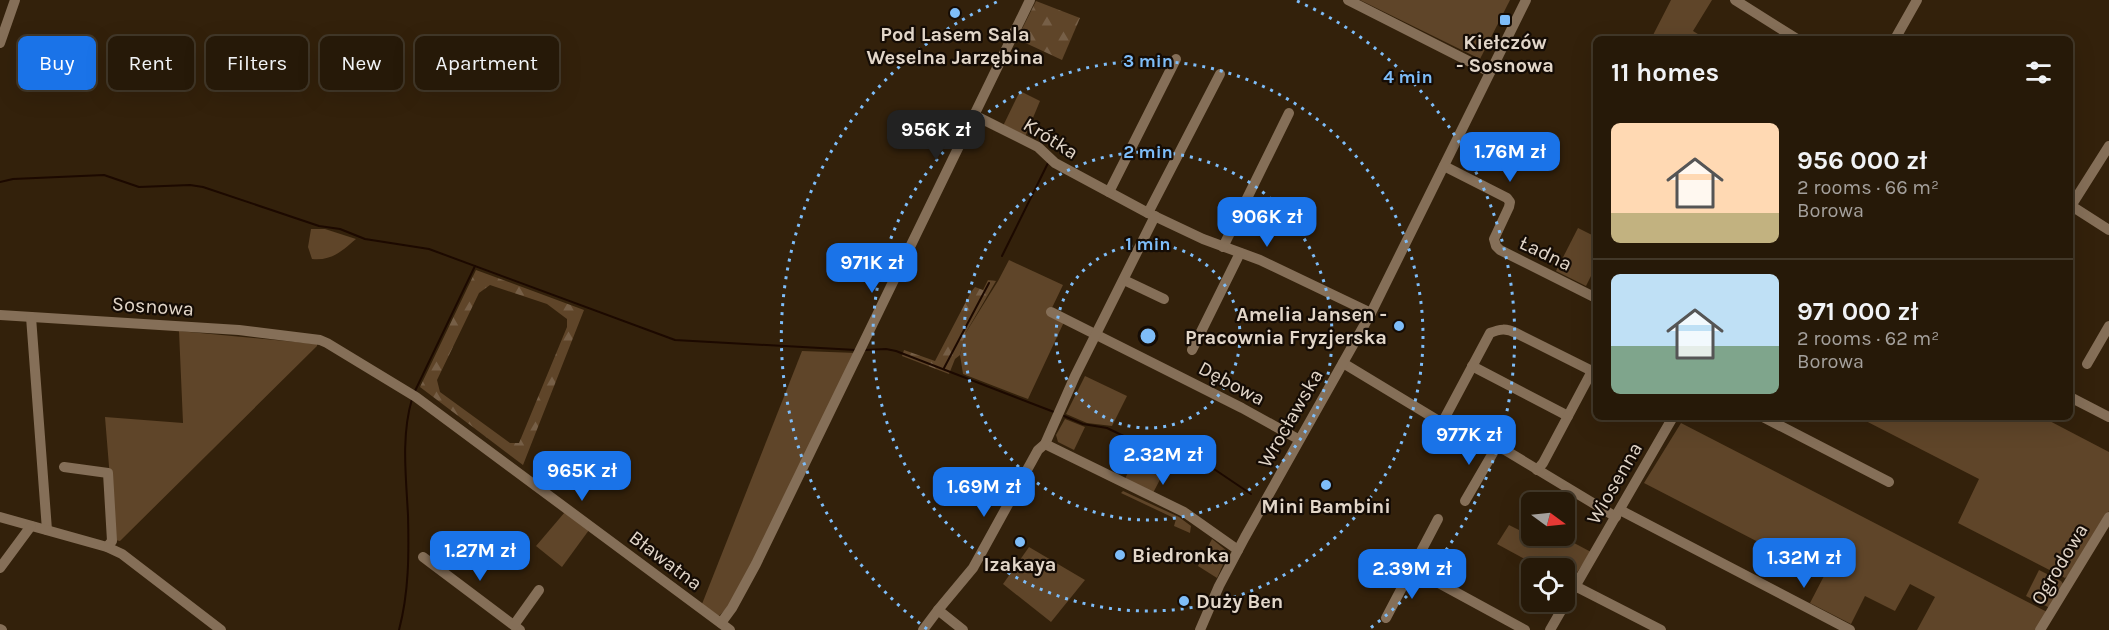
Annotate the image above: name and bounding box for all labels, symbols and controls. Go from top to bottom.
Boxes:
marker: Pod Lasem Sala Weselna Jarzębina [948,6,962,20]
marker: Kiełczów - Sosnowa [1498,13,1512,27]
place label: Pod Lasem Sala Weselna Jarzębina [866,23,1044,69]
place label: Kiełczów - Sosnowa [1456,31,1554,77]
chip: Buy [18,36,96,90]
chip: Rent [108,36,194,90]
chip: Filters [206,36,308,90]
chip: New [320,36,403,90]
chip: Apartment [415,36,559,90]
text: 3 min [1123,50,1173,72]
icon: filters [2022,56,2055,89]
text: 11 homes [1611,57,1719,88]
text: 4 min [1383,66,1433,88]
pin: 956K zł [881,110,991,161]
street label: Krótka [1019,113,1082,164]
text: 956K zł [901,118,971,141]
pin: 1.76M zł [1448,132,1572,183]
text: 1.76M zł [1474,140,1546,163]
text: 2 min [1123,141,1173,163]
text: 956 000 zł [1797,145,1927,176]
icon: home [1659,147,1731,219]
text: 2 rooms · 66 m² [1797,176,1939,199]
pin: 906K zł [1212,197,1322,248]
text: Borowa [1797,199,1864,222]
text: 906K zł [1231,205,1303,228]
street label: Ładna [1516,231,1576,276]
text: 1 min [1125,233,1171,255]
pin: 971K zł [817,243,927,294]
text: 971K zł [840,251,904,274]
street label: Sosnowa [111,292,195,321]
text: 971 000 zł [1797,296,1918,327]
icon: home [1659,298,1731,370]
place label: Amelia Jansen - Pracownia Fryzjerska [1185,303,1387,349]
marker: Amelia Jansen - Pracownia Fryzjerska [1392,319,1406,333]
centre of rings [1138,326,1158,346]
text: 2 rooms · 62 m² [1797,327,1939,350]
text: Borowa [1797,350,1864,373]
street label: Dębowa [1195,356,1269,410]
street label: Wrocławska [1253,365,1328,471]
pin: 977K zł [1414,415,1524,466]
text: 977K zł [1436,423,1502,446]
pin: 2.32M zł [1101,435,1225,486]
street label: Wiosenna [1582,438,1647,528]
text: 2.32M zł [1123,443,1203,466]
pin: 965K zł [527,451,637,502]
text: 965K zł [547,459,617,482]
pin: 1.69M zł [922,467,1046,518]
text: 1.69M zł [947,475,1021,498]
marker: Mini Bambini [1319,478,1333,492]
north arrow [1521,492,1575,546]
map controls [1521,492,1575,612]
place label: Mini Bambini [1261,495,1391,518]
street label: Ogrodowa [2026,519,2093,609]
street label: Bławatna [625,526,707,595]
pin: 1.27M zł [418,531,542,582]
marker: Izakaya [1013,535,1027,549]
pin: 1.32M zł [1742,538,1866,589]
text: 1.27M zł [444,539,516,562]
place label: Biedronka [1132,544,1230,567]
text: 1.32M zł [1767,546,1841,569]
marker: Biedronka [1113,548,1127,562]
pin: 2.39M zł [1350,549,1474,600]
place label: Izakaya [984,553,1057,576]
text: 2.39M zł [1372,557,1452,580]
button: locate [1521,558,1575,612]
place label: Duży Ben [1196,590,1283,613]
marker: Duży Ben [1177,594,1191,608]

